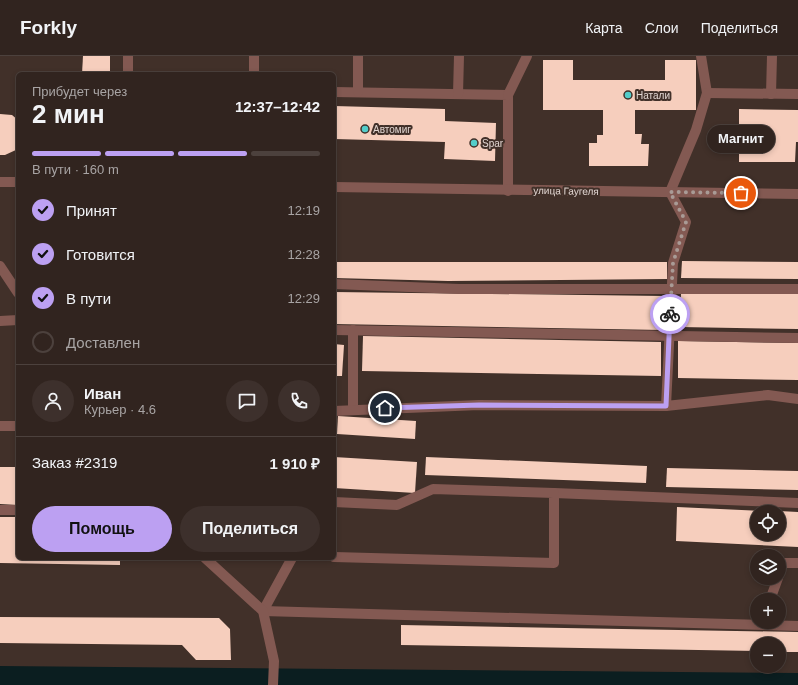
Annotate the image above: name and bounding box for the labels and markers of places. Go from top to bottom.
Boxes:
marker: Натали [623,90,633,100]
place label: Натали [636,90,670,101]
marker: Автомиг [360,124,370,134]
place label: Автомиг [373,124,411,135]
callout: Магнит [707,125,775,153]
marker: Spar [469,138,479,148]
place label: Spar [482,138,504,149]
pin [724,176,758,210]
pin [368,391,402,425]

